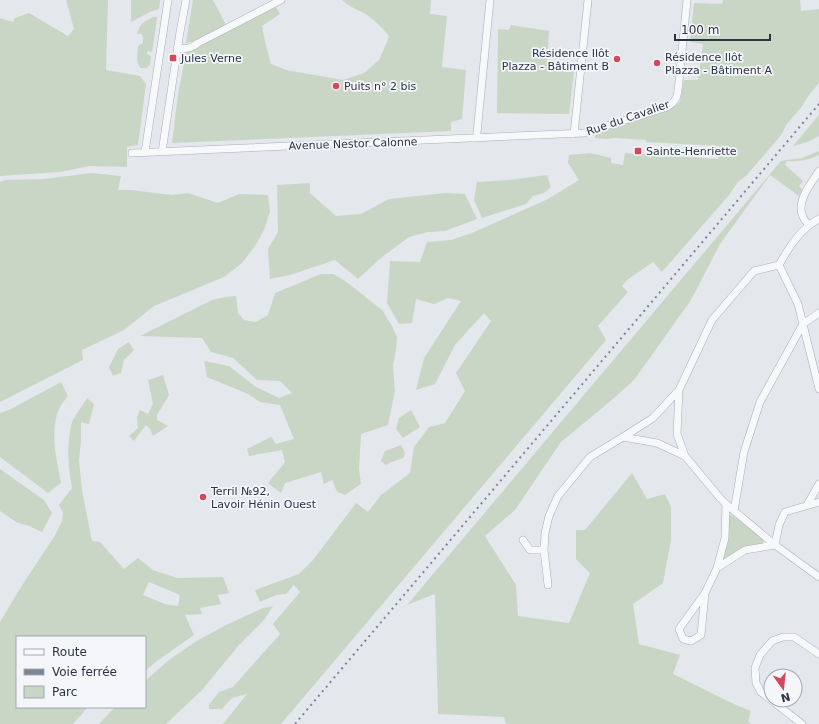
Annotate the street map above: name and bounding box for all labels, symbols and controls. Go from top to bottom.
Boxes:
scale bar [675,16,770,42]
text: 100 m [681,23,719,37]
place label: Résidence Ilôt Plazza - Bâtiment B [502,47,610,73]
place label: Résidence Ilôt Plazza - Bâtiment A [665,51,773,77]
place label: Jules Verne [180,52,242,65]
marker: Jules Verne [168,53,178,63]
marker: Résidence Ilôt Plazza - Bâtiment B [612,54,622,64]
marker: Résidence Ilôt Plazza - Bâtiment A [652,58,662,68]
place label: Puits n° 2 bis [344,80,417,93]
marker: Puits n° 2 bis [331,81,341,91]
street label: Rue du Cavalier [585,98,672,138]
street label: Avenue Nestor Calonne [288,135,418,153]
place label: Sainte-Henriette [646,145,737,158]
marker: Sainte-Henriette [633,146,643,156]
place label: Terril №92, Lavoir Hénin Ouest [210,485,317,511]
marker: Terril №92, Lavoir Hénin Ouest [198,492,208,502]
legend [16,636,146,708]
text: Route [52,645,87,659]
text: Voie ferrée [52,665,117,679]
north arrow [763,668,803,708]
text: Parc [52,685,77,699]
text: N [779,690,792,705]

